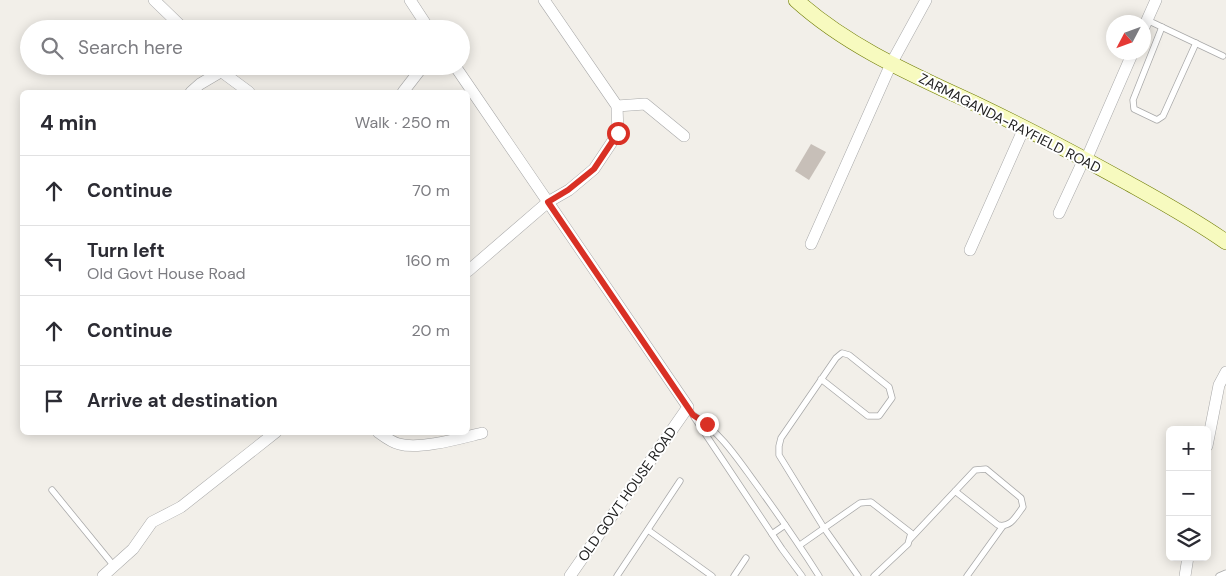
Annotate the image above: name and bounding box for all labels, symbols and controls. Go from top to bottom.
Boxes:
north arrow [1106,15,1151,60]
search box [20,20,470,75]
icon: search [38,34,66,62]
text: Search here [78,35,183,60]
street label: ZARMAGANDA-RAYFIELD ROAD [916,69,1104,177]
text: 4 min [40,109,97,137]
text: Walk · 250 m [355,112,450,133]
route start [607,122,630,145]
icon: ahead [40,177,68,205]
text: Continue [87,178,173,203]
text: 70 m [412,180,450,201]
text: Turn left [87,238,165,263]
icon: left [40,247,68,275]
text: 160 m [406,250,450,271]
text: Old Govt House Road [87,263,246,284]
icon: ahead [40,317,68,345]
text: Continue [87,318,173,343]
text: 20 m [411,320,450,341]
icon: arrive [40,387,68,415]
text: Arrive at destination [87,388,278,413]
route end [696,413,719,436]
street label: OLD GOVT HOUSE ROAD [574,423,680,565]
map controls [1166,426,1211,561]
button: + [1166,426,1211,471]
button: − [1166,471,1211,516]
button: layers [1166,516,1211,561]

